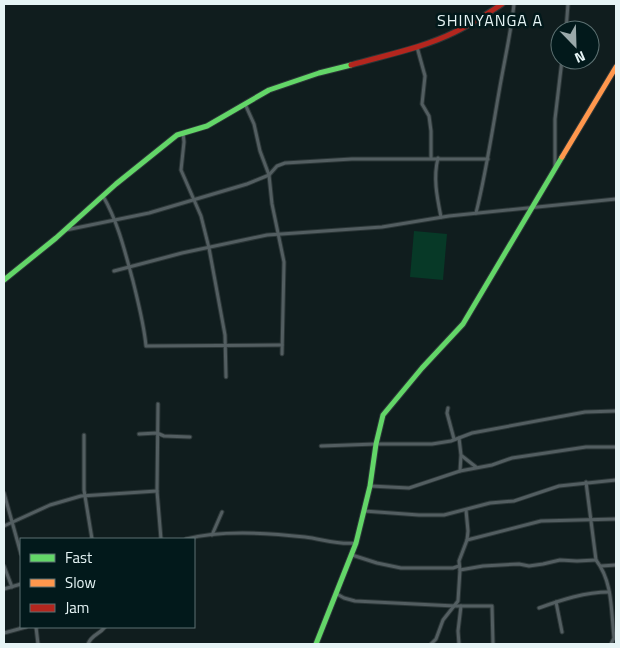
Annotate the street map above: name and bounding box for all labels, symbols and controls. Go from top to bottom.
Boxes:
district label: SHINYANGA A [437,8,543,32]
north arrow [550,20,600,70]
text: N [572,46,589,69]
legend [20,538,195,628]
text: Fast [65,546,93,569]
text: Slow [65,571,96,594]
text: Jam [65,596,89,619]

